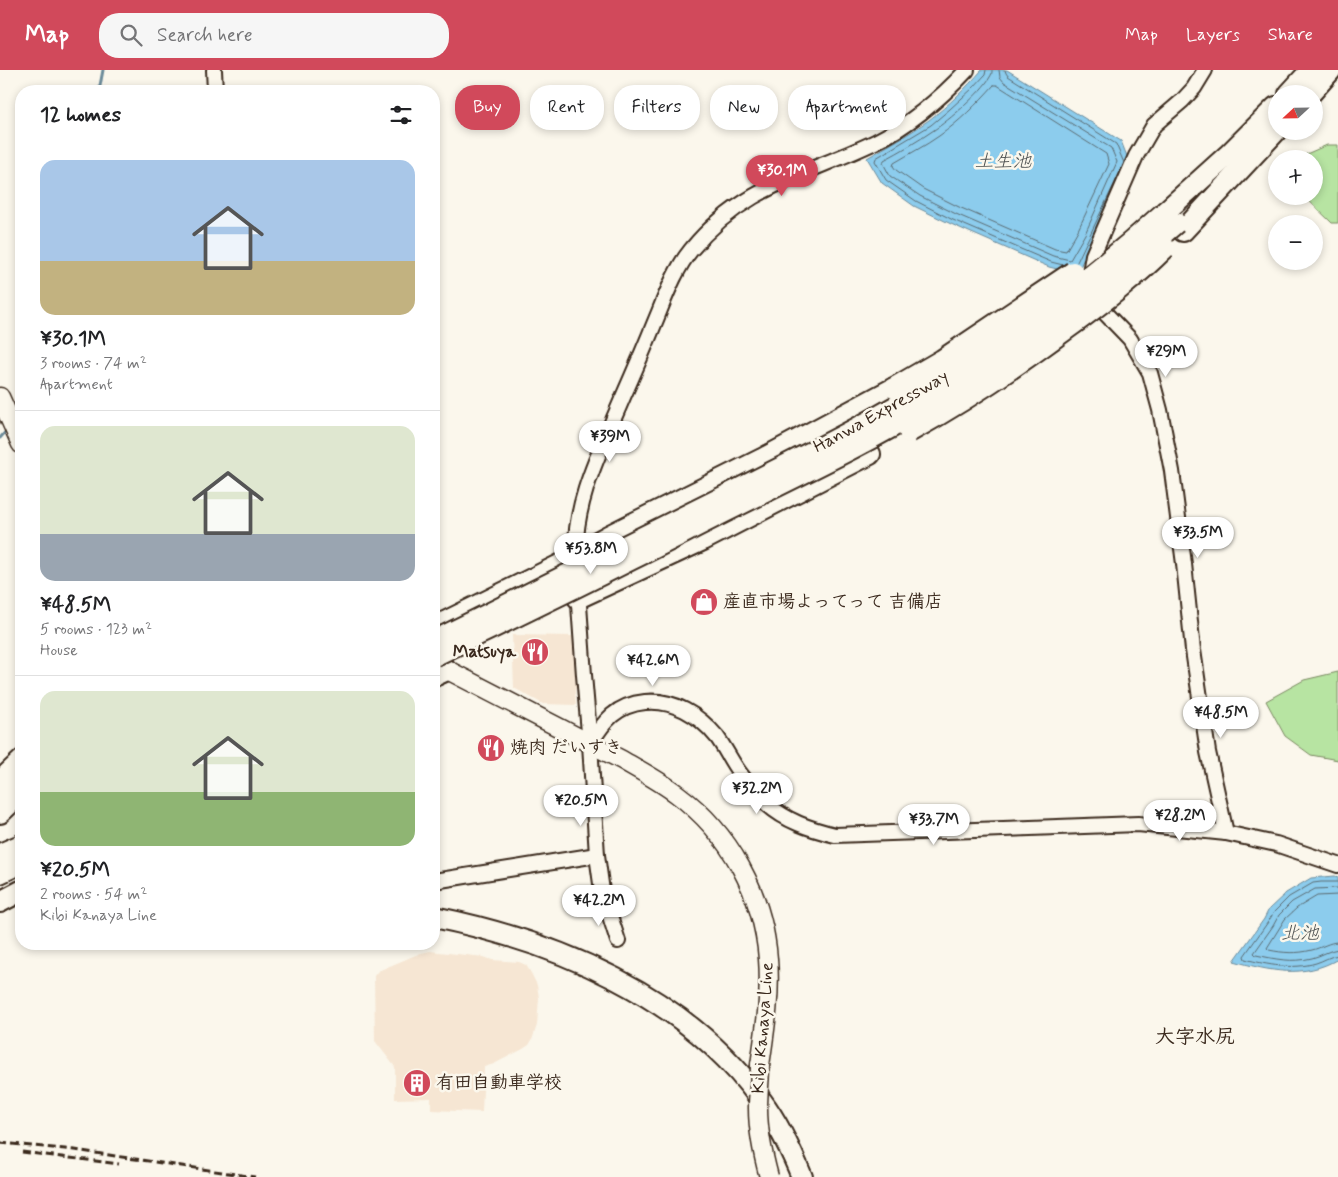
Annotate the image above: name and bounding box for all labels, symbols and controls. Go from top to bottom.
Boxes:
search box [99,13,449,58]
text: Map [25,20,69,51]
icon: search [117,21,145,49]
text: Search here [157,23,253,48]
text: Map [1125,23,1158,47]
text: Layers [1186,23,1240,47]
text: Share [1268,23,1313,47]
chip: Buy [455,85,520,130]
chip: Rent [530,85,604,130]
chip: Filters [614,85,700,130]
chip: New [710,85,778,130]
chip: Apartment [788,85,906,130]
north arrow [1268,85,1322,140]
map controls [1268,85,1323,270]
text: 12 homes [40,101,121,129]
icon: filters [387,101,415,129]
water label: 土生池 [974,149,1032,174]
button: + [1268,150,1323,205]
pin: ¥30.1M [741,154,823,197]
text: ¥30.1M [757,160,807,181]
icon: home [183,193,273,283]
button: − [1268,215,1323,270]
text: ¥30.1M [40,325,106,353]
pin: ¥29M [1136,336,1196,378]
text: ¥29M [1146,341,1186,362]
text: 3 rooms · 74 m² [40,353,147,374]
street label: Hanwa Expressway [809,365,953,459]
text: Apartment [40,374,113,395]
pin: ¥39M [580,420,640,463]
text: ¥39M [590,426,630,447]
icon: home [183,458,273,548]
pin: ¥33.5M [1157,516,1239,559]
text: ¥33.5M [1173,522,1223,543]
pin: ¥53.8M [550,532,632,575]
text: ¥53.8M [565,538,617,559]
shop icon: 産直市場よってって 吉備店 [689,587,719,617]
place label: 産直市場よってって 吉備店 [723,590,943,614]
text: ¥48.5M [40,591,111,619]
text: 5 rooms · 123 m² [40,619,152,640]
restaurant icon: Matsuya [520,637,550,667]
text: House [40,640,78,661]
place label: Matsuya [453,640,517,664]
pin: ¥42.6M [612,644,694,687]
text: ¥42.6M [627,650,679,671]
pin: ¥48.5M [1180,696,1262,739]
text: ¥48.5M [1194,702,1248,723]
icon: home [183,723,273,813]
restaurant icon: 焼肉 だいすき [476,733,506,763]
place label: 焼肉 だいすき [510,736,623,760]
pin: ¥32.2M [716,772,798,815]
text: ¥32.2M [732,778,782,799]
pin: ¥20.5M [540,784,622,827]
text: ¥20.5M [554,790,608,811]
pin: ¥28.2M [1139,800,1221,842]
pin: ¥33.7M [893,804,975,846]
text: ¥28.2M [1154,805,1206,826]
text: ¥33.7M [909,809,959,830]
text: ¥20.5M [40,856,110,884]
text: 2 rooms · 54 m² [40,884,147,905]
pin: ¥42.2M [558,884,640,927]
text: ¥42.2M [573,890,625,911]
text: Kibi Kanaya Line [40,905,157,926]
water label: 北池 [1281,921,1320,946]
street label: Kibi Kanaya Line [746,961,780,1094]
district label: 大字水尻 [1155,1024,1235,1051]
building icon: 有田自動車学校 [402,1068,432,1098]
place label: 有田自動車学校 [436,1071,562,1095]

